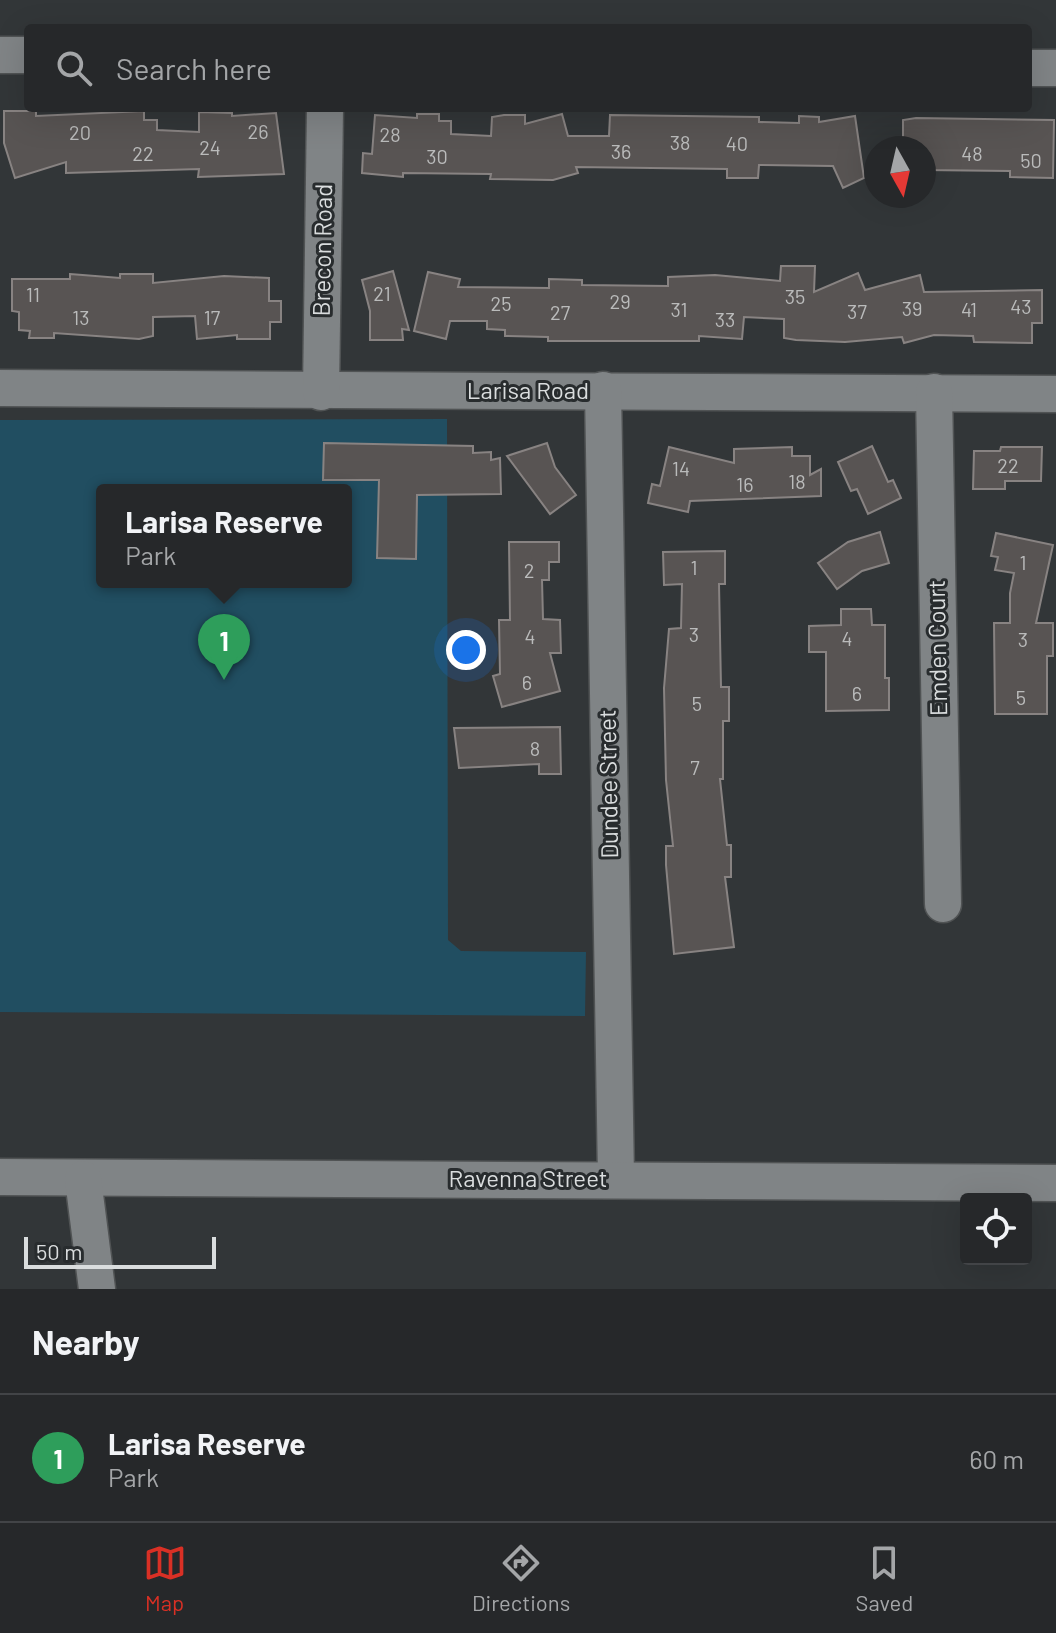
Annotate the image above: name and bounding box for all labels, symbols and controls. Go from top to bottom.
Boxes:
search box [24,24,1032,112]
icon: search [52,46,96,90]
text: Search here [116,50,272,86]
house number: 26 [247,119,269,143]
house number: 20 [69,120,91,144]
house number: 28 [379,122,401,146]
house number: 38 [670,130,690,154]
house number: 40 [726,131,748,155]
house number: 24 [199,135,221,159]
north arrow [864,136,936,208]
house number: 36 [611,139,631,163]
house number: 22 [132,141,154,165]
house number: 48 [961,141,983,165]
house number: 30 [426,144,448,168]
house number: 50 [1020,148,1042,172]
street label: Brecon Road [306,183,337,317]
house number: 21 [373,281,391,305]
house number: 11 [26,282,40,306]
house number: 35 [785,284,805,308]
house number: 29 [609,289,631,313]
house number: 25 [491,291,512,315]
house number: 43 [1010,294,1032,318]
house number: 39 [902,296,922,320]
house number: 31 [670,297,688,321]
house number: 41 [961,297,977,321]
house number: 37 [847,299,867,323]
house number: 27 [550,300,571,324]
house number: 13 [72,305,90,329]
house number: 17 [204,305,221,329]
house number: 33 [715,307,735,331]
street label: Larisa Road [467,375,589,404]
house number: 22 [997,453,1019,477]
house number: 14 [672,456,690,480]
house number: 18 [788,469,806,493]
house number: 16 [736,472,754,496]
popup [96,484,352,588]
text: Larisa Reserve [125,503,323,539]
text: Park [125,539,176,570]
house number: 1 [1020,550,1027,574]
house number: 1 [691,555,698,579]
house number: 2 [524,558,534,582]
street label: Emden Court [921,580,952,716]
pin: 1 [198,614,250,680]
house number: 3 [689,622,699,646]
house number: 4 [524,624,536,648]
house number: 4 [841,626,853,650]
house number: 3 [1018,627,1028,651]
your location [446,630,486,670]
house number: 6 [522,670,532,694]
house number: 6 [852,681,862,705]
house number: 5 [1016,685,1026,709]
house number: 5 [692,691,702,715]
street label: Dundee Street [592,709,623,859]
house number: 8 [530,736,540,760]
house number: 7 [690,755,700,779]
street label: Ravenna Street [448,1163,608,1192]
map controls [960,1193,1032,1265]
button: locate [960,1193,1032,1265]
scale bar [24,1233,216,1269]
text: 50 m [36,1238,82,1264]
text: Nearby [32,1321,140,1362]
text: Larisa Reserve [108,1425,306,1461]
text: 1 [53,1443,63,1474]
text: 60 m [969,1443,1024,1474]
text: Park [108,1461,159,1492]
tab: Map [143,1541,187,1615]
tab: Directions [472,1541,570,1615]
tab: Saved [856,1541,913,1615]

